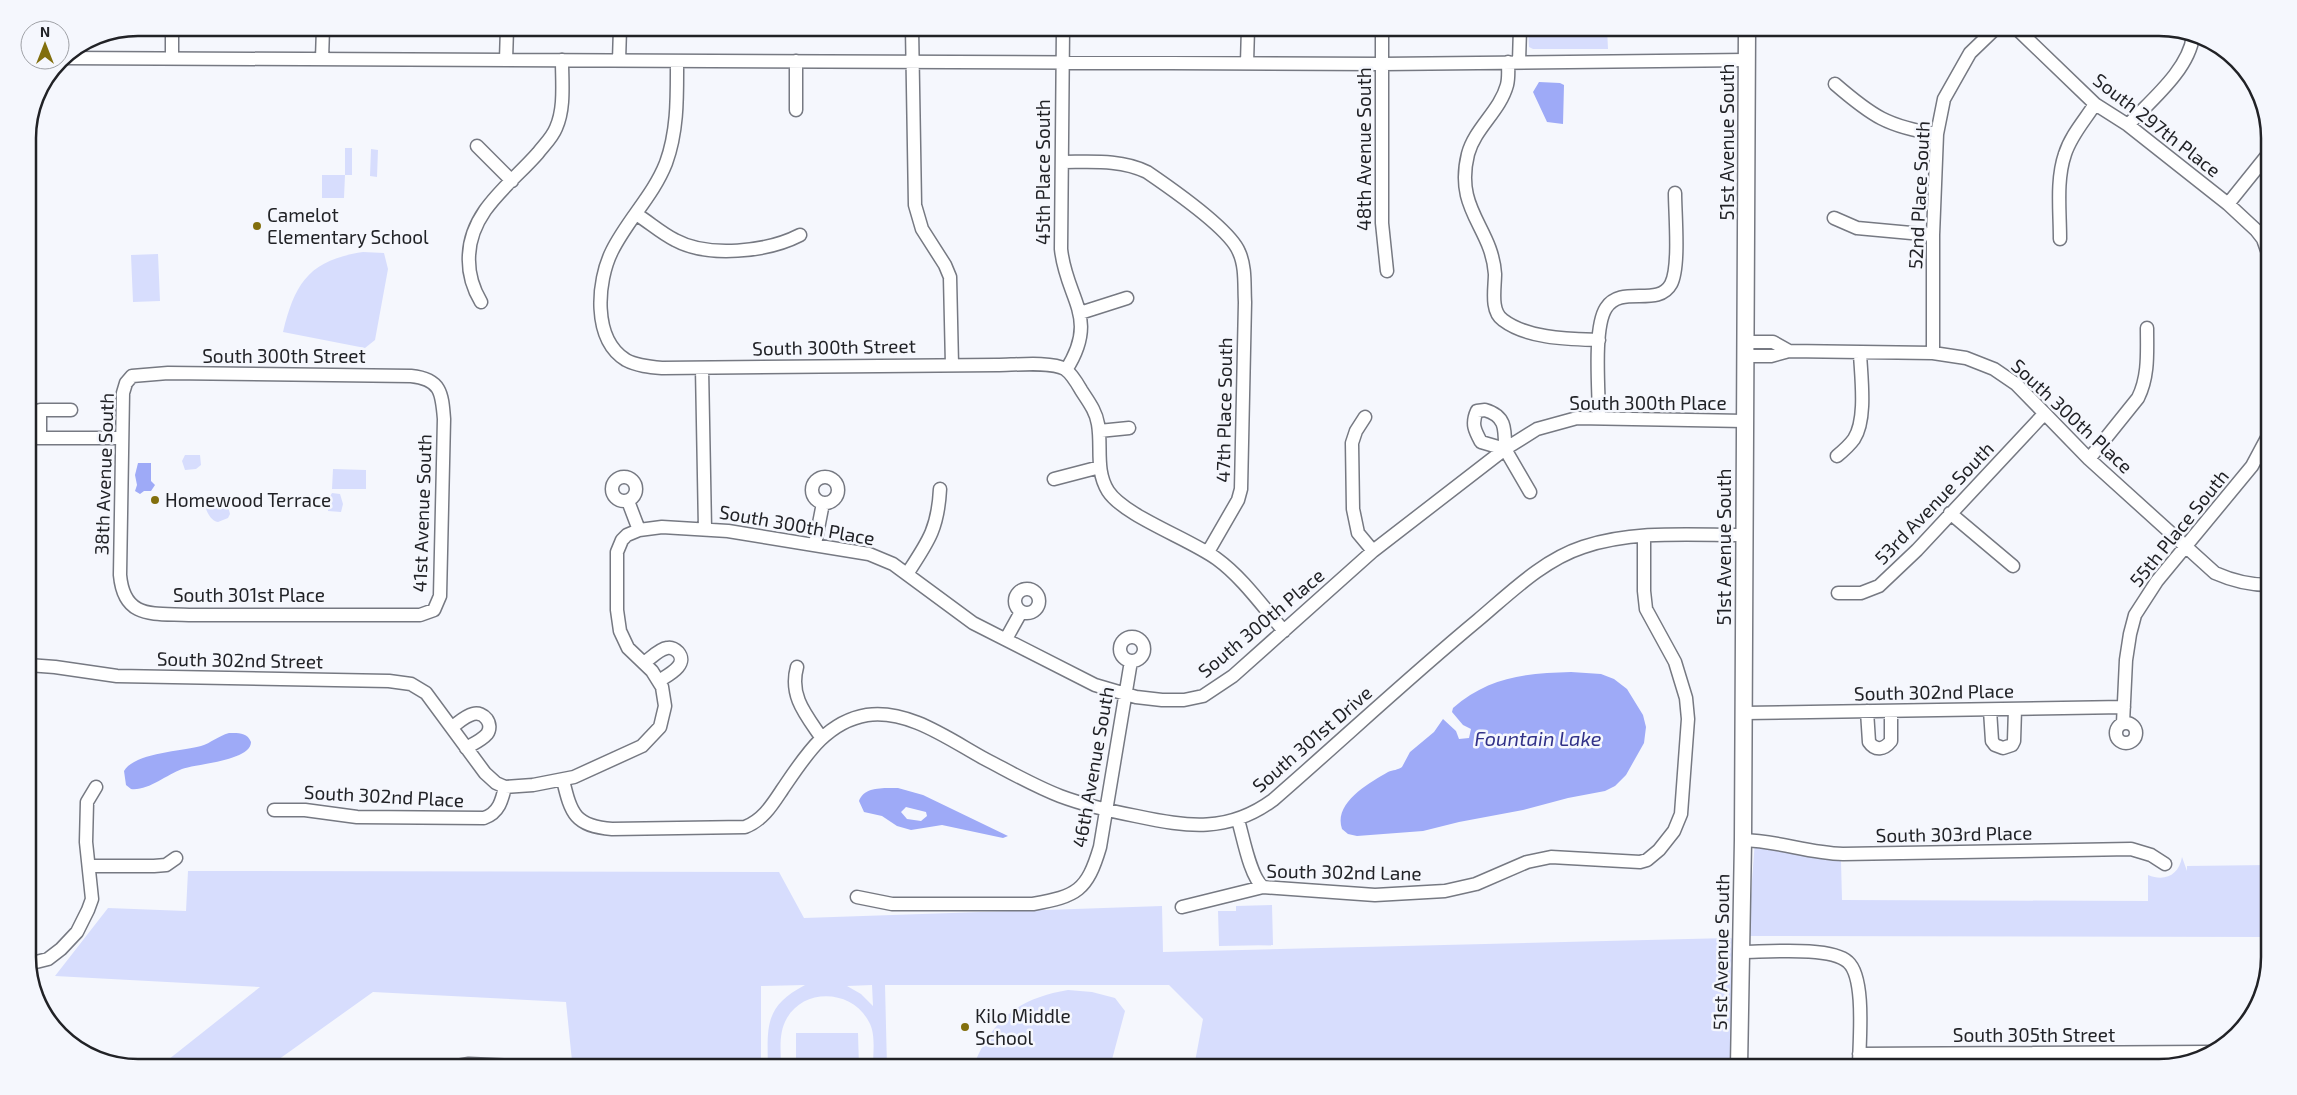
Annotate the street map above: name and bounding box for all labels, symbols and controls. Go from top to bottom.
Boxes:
north arrow [20,20,70,70]
text: N [40,23,50,40]
street label: 51st Avenue South [1715,64,1738,220]
street label: 48th Avenue South [1352,67,1375,231]
street label: South 297th Place [2089,68,2226,181]
street label: 45th Place South [1031,99,1054,245]
street label: 52nd Place South [1903,120,1934,270]
place label: Camelot Elementary School [267,203,429,248]
marker: Camelot Elementary School [251,220,263,232]
street label: South 300th Street [752,334,916,359]
street label: 47th Place South [1211,337,1236,483]
street label: South 300th Street [202,344,366,367]
street label: South 300th Place [2007,354,2138,478]
street label: South 300th Place [1569,391,1727,414]
street label: 38th Avenue South [89,392,118,556]
street label: 41st Avenue South [407,433,436,593]
street label: 53rd Avenue South [1869,437,1998,569]
street label: 55th Place South [2124,464,2233,591]
street label: 51st Avenue South [1712,469,1735,625]
place label: Homewood Terrace [165,488,331,511]
marker: Homewood Terrace [149,494,161,506]
street label: South 300th Place [718,500,877,550]
street label: South 300th Place [1193,563,1328,682]
street label: South 301st Place [173,583,325,606]
street label: South 302nd Street [157,647,323,672]
street label: South 302nd Place [1854,679,2014,704]
street label: South 301st Drive [1247,681,1376,797]
street label: 46th Avenue South [1067,685,1118,849]
water label: Fountain Lake [1474,726,1602,750]
street label: South 302nd Place [303,780,465,811]
street label: South 303rd Place [1876,821,2032,846]
street label: South 302nd Lane [1266,859,1422,884]
street label: 51st Avenue South [1708,873,1733,1031]
place label: Kilo Middle School [975,1004,1071,1049]
marker: Kilo Middle School [959,1021,971,1033]
street label: South 305th Street [1953,1023,2115,1046]

